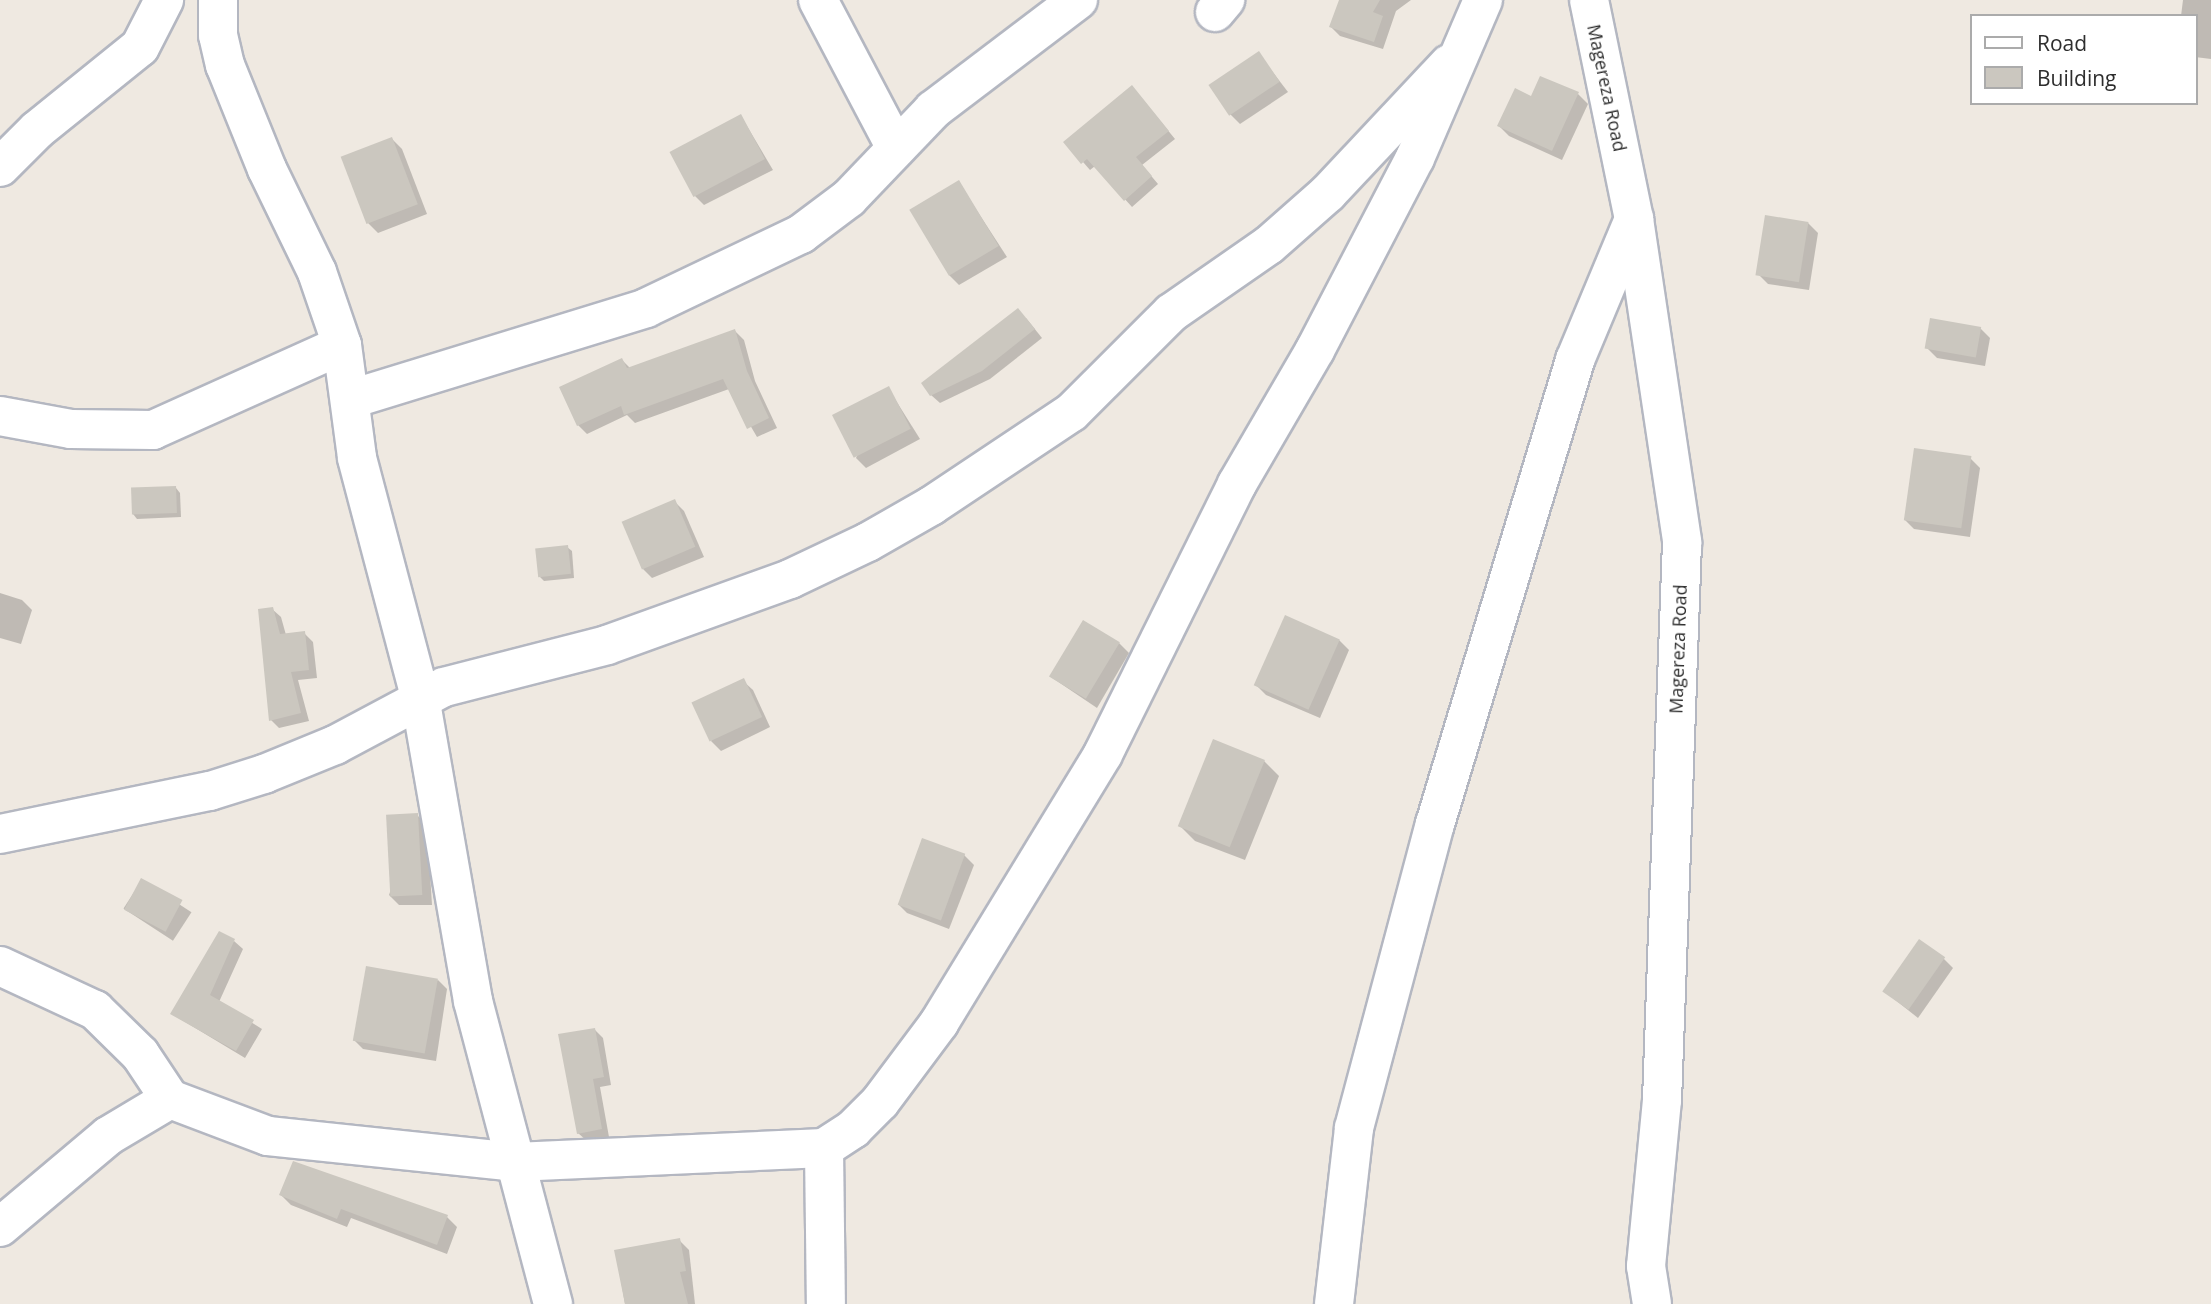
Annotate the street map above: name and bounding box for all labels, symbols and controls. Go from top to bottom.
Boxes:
legend [1969,14,2197,105]
street label: Magereza Road [1583,22,1631,154]
text: Road [2037,29,2087,57]
text: Building [2037,64,2116,92]
street label: Magereza Road [1665,584,1691,714]

